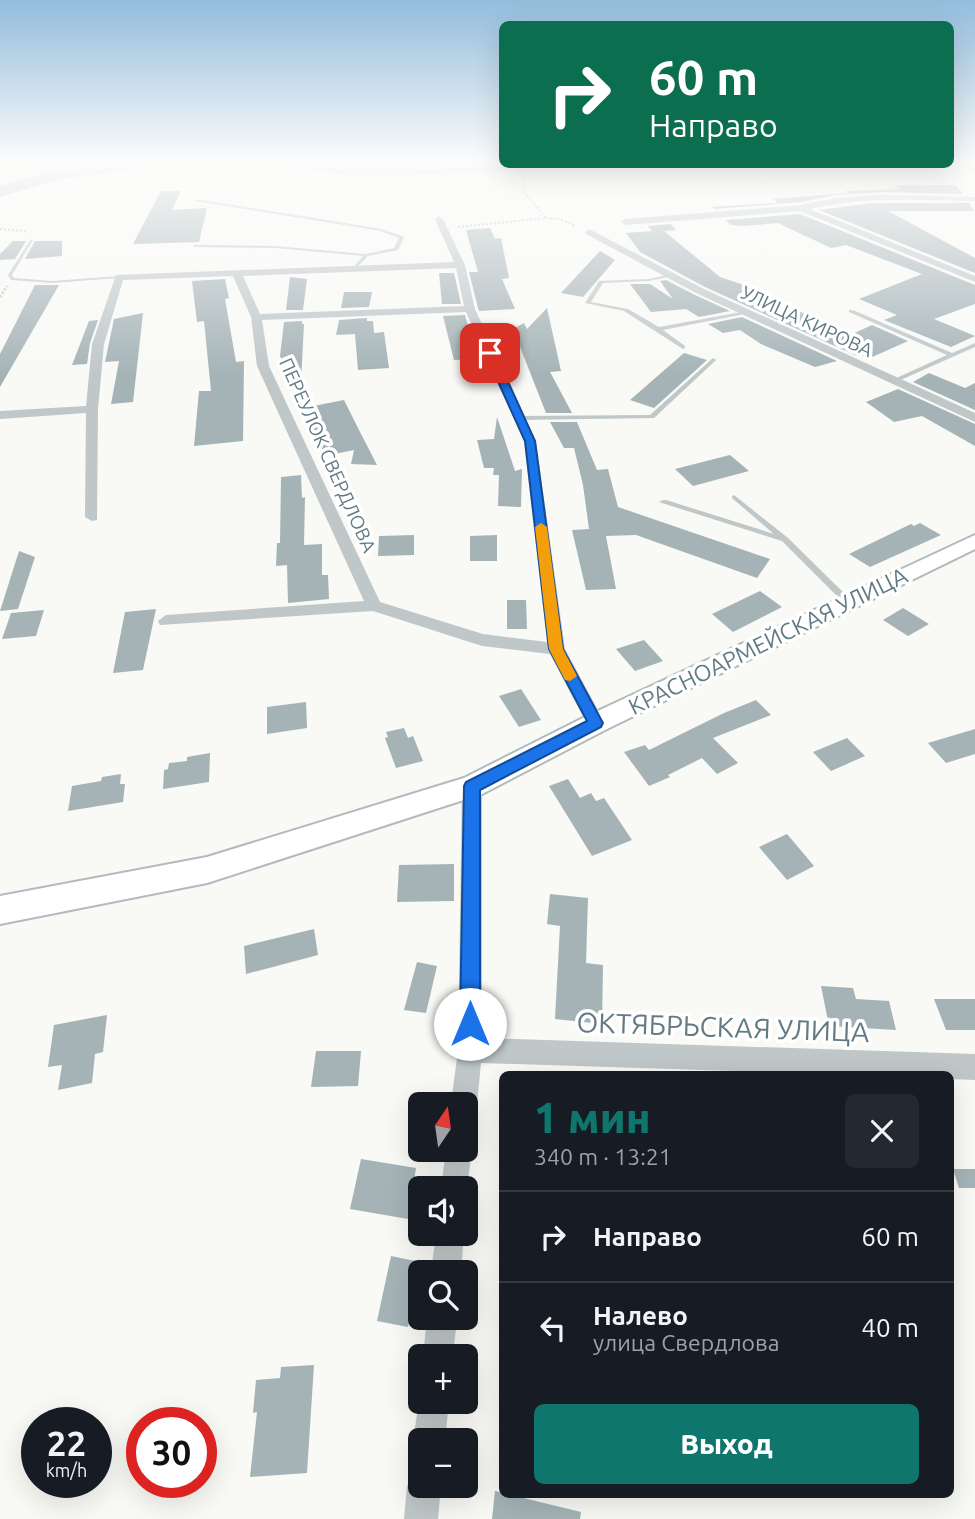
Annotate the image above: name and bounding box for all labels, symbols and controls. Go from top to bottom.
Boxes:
icon: right [534,49,625,140]
text: 60 m [649,49,758,104]
text: Направо [649,107,778,143]
street label: УЛИЦА КИРОВА [738,281,877,361]
pin [460,323,520,383]
icon: arrive [471,334,509,372]
street label: ПЕРЕУЛОК СВЕРДЛОВА [275,354,381,556]
street label: КРАСНОАРМЕЙСКАЯ УЛИЦА [624,562,911,719]
position arrow [433,987,507,1061]
street label: ОКТЯБРЬСКАЯ УЛИЦА [576,1006,870,1047]
north arrow [408,1092,478,1162]
map controls [408,1092,478,1498]
text: 1 мин [534,1094,651,1141]
button: close [845,1094,919,1168]
text: 340 m · 13:21 [534,1144,672,1169]
button: sound [408,1176,478,1246]
icon: right [534,1218,572,1256]
text: Направо [593,1222,702,1251]
text: 60 m [861,1222,919,1251]
button: search [408,1260,478,1330]
text: Налево [593,1301,688,1330]
icon: left [534,1309,572,1347]
text: 40 m [861,1313,919,1342]
text: улица Свердлова [593,1330,780,1355]
button: + [408,1344,478,1414]
button: Выход [534,1404,919,1484]
speed limit sign: 30 [126,1407,217,1498]
text: 22 [47,1423,86,1463]
button: − [408,1428,478,1498]
text: km/h [46,1460,87,1480]

